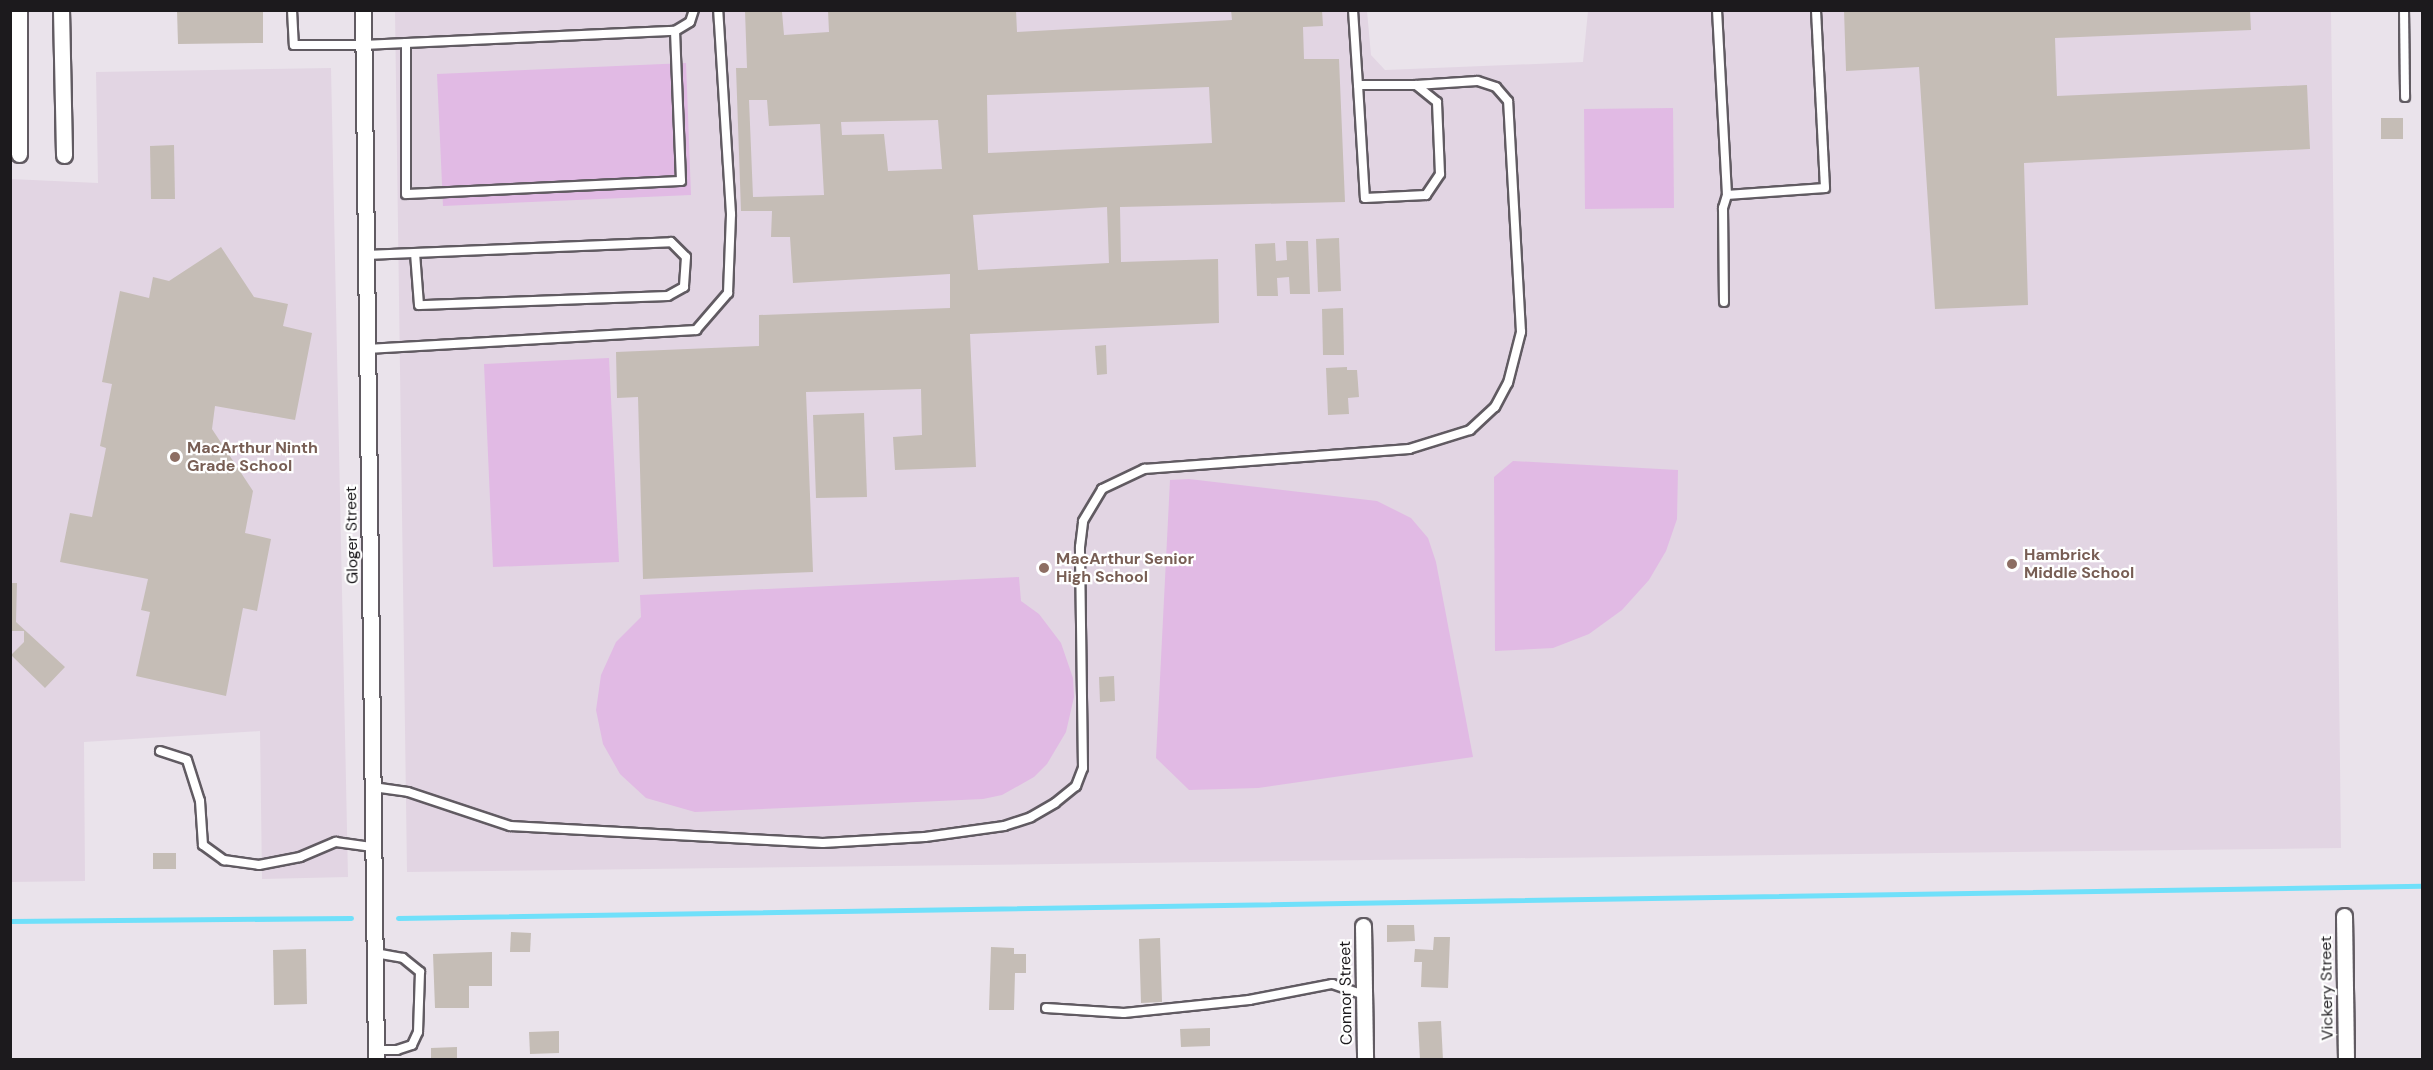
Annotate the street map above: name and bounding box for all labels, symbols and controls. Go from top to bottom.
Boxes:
place label: MacArthur Ninth Grade School [187,438,318,476]
marker: MacArthur Ninth Grade School [168,450,182,464]
street label: Gloger Street [342,486,362,584]
place label: Hambrick Middle School [2024,545,2134,583]
place label: MacArthur Senior High School [1056,549,1194,587]
marker: Hambrick Middle School [2005,557,2019,571]
marker: MacArthur Senior High School [1037,561,1051,575]
street label: Vickery Street [2316,935,2338,1041]
street label: Connor Street [1335,941,1357,1045]

